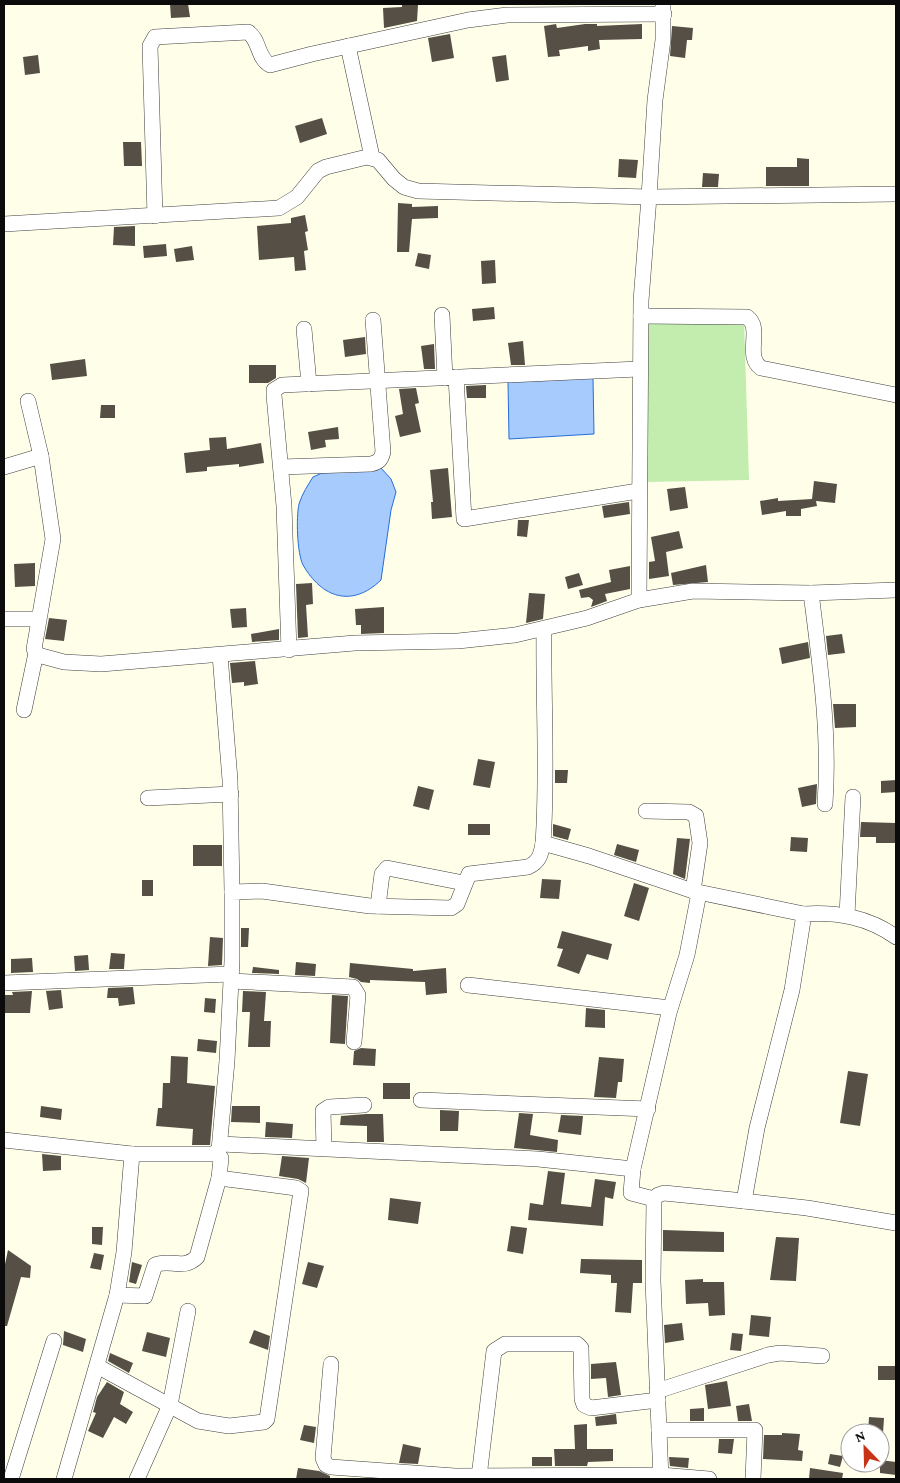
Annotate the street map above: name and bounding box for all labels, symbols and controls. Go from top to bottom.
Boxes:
north arrow [840,1423,890,1473]
text: N [852,1427,868,1445]

